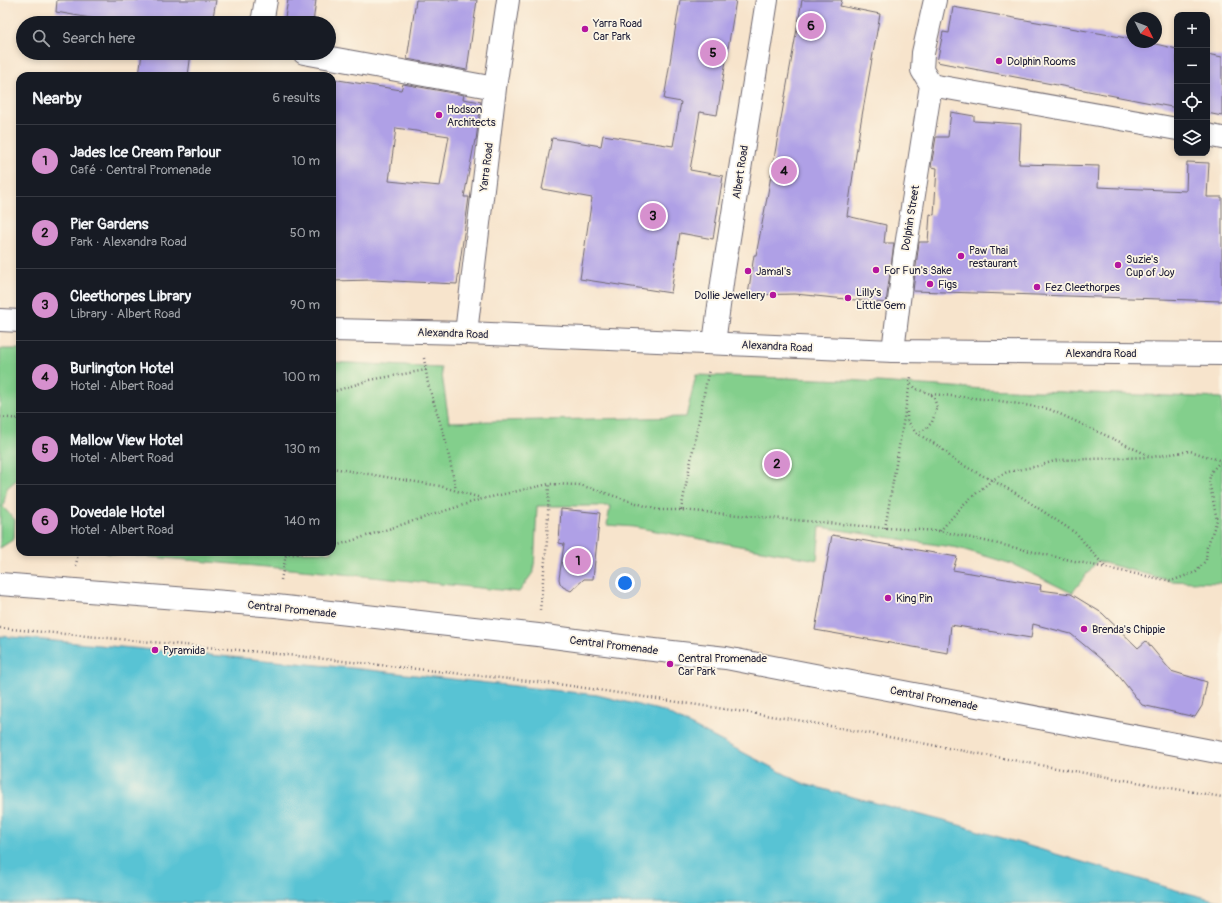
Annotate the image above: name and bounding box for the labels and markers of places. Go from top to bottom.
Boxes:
pin: 6 [798,11,824,41]
place label: Yarra Road Car Park [592,17,642,43]
marker: Yarra Road Car Park [580,24,590,34]
pin: 5 [700,38,726,68]
place label: Dolphin Rooms [1007,55,1076,68]
marker: Dolphin Rooms [994,56,1004,66]
place label: Hodson Architects [447,103,496,129]
marker: Hodson Architects [434,110,444,120]
pin: 4 [771,156,797,186]
pin: 3 [640,201,666,231]
place label: Paw Thai restaurant [969,244,1018,270]
marker: Paw Thai restaurant [956,251,966,261]
place label: Suzie's Cup of Joy [1126,253,1175,279]
marker: Suzie's Cup of Joy [1113,260,1123,270]
place label: For Fun's Sake [884,264,952,277]
place label: Jamal's [756,265,791,278]
marker: For Fun's Sake [871,265,881,275]
marker: Jamal's [743,266,753,276]
place label: Figs [938,278,957,291]
marker: Figs [925,279,935,289]
place label: Fez Cleethorpes [1045,281,1120,294]
marker: Fez Cleethorpes [1032,282,1042,292]
place label: Lilly’s Little Gem [856,286,906,312]
place label: Dollie Jewellery [694,289,765,302]
marker: Dollie Jewellery [768,290,778,300]
marker: Lilly’s Little Gem [843,293,853,303]
pin: 2 [764,449,790,479]
pin: 1 [565,546,591,576]
place label: King Pin [896,592,933,605]
marker: King Pin [883,593,893,603]
place label: Brenda's Chippie [1092,623,1166,636]
marker: Brenda's Chippie [1079,624,1089,634]
place label: Pyramida [163,644,205,657]
marker: Pyramida [150,645,160,655]
place label: Central Promenade Car Park [678,652,768,678]
marker: Central Promenade Car Park [665,659,675,669]

